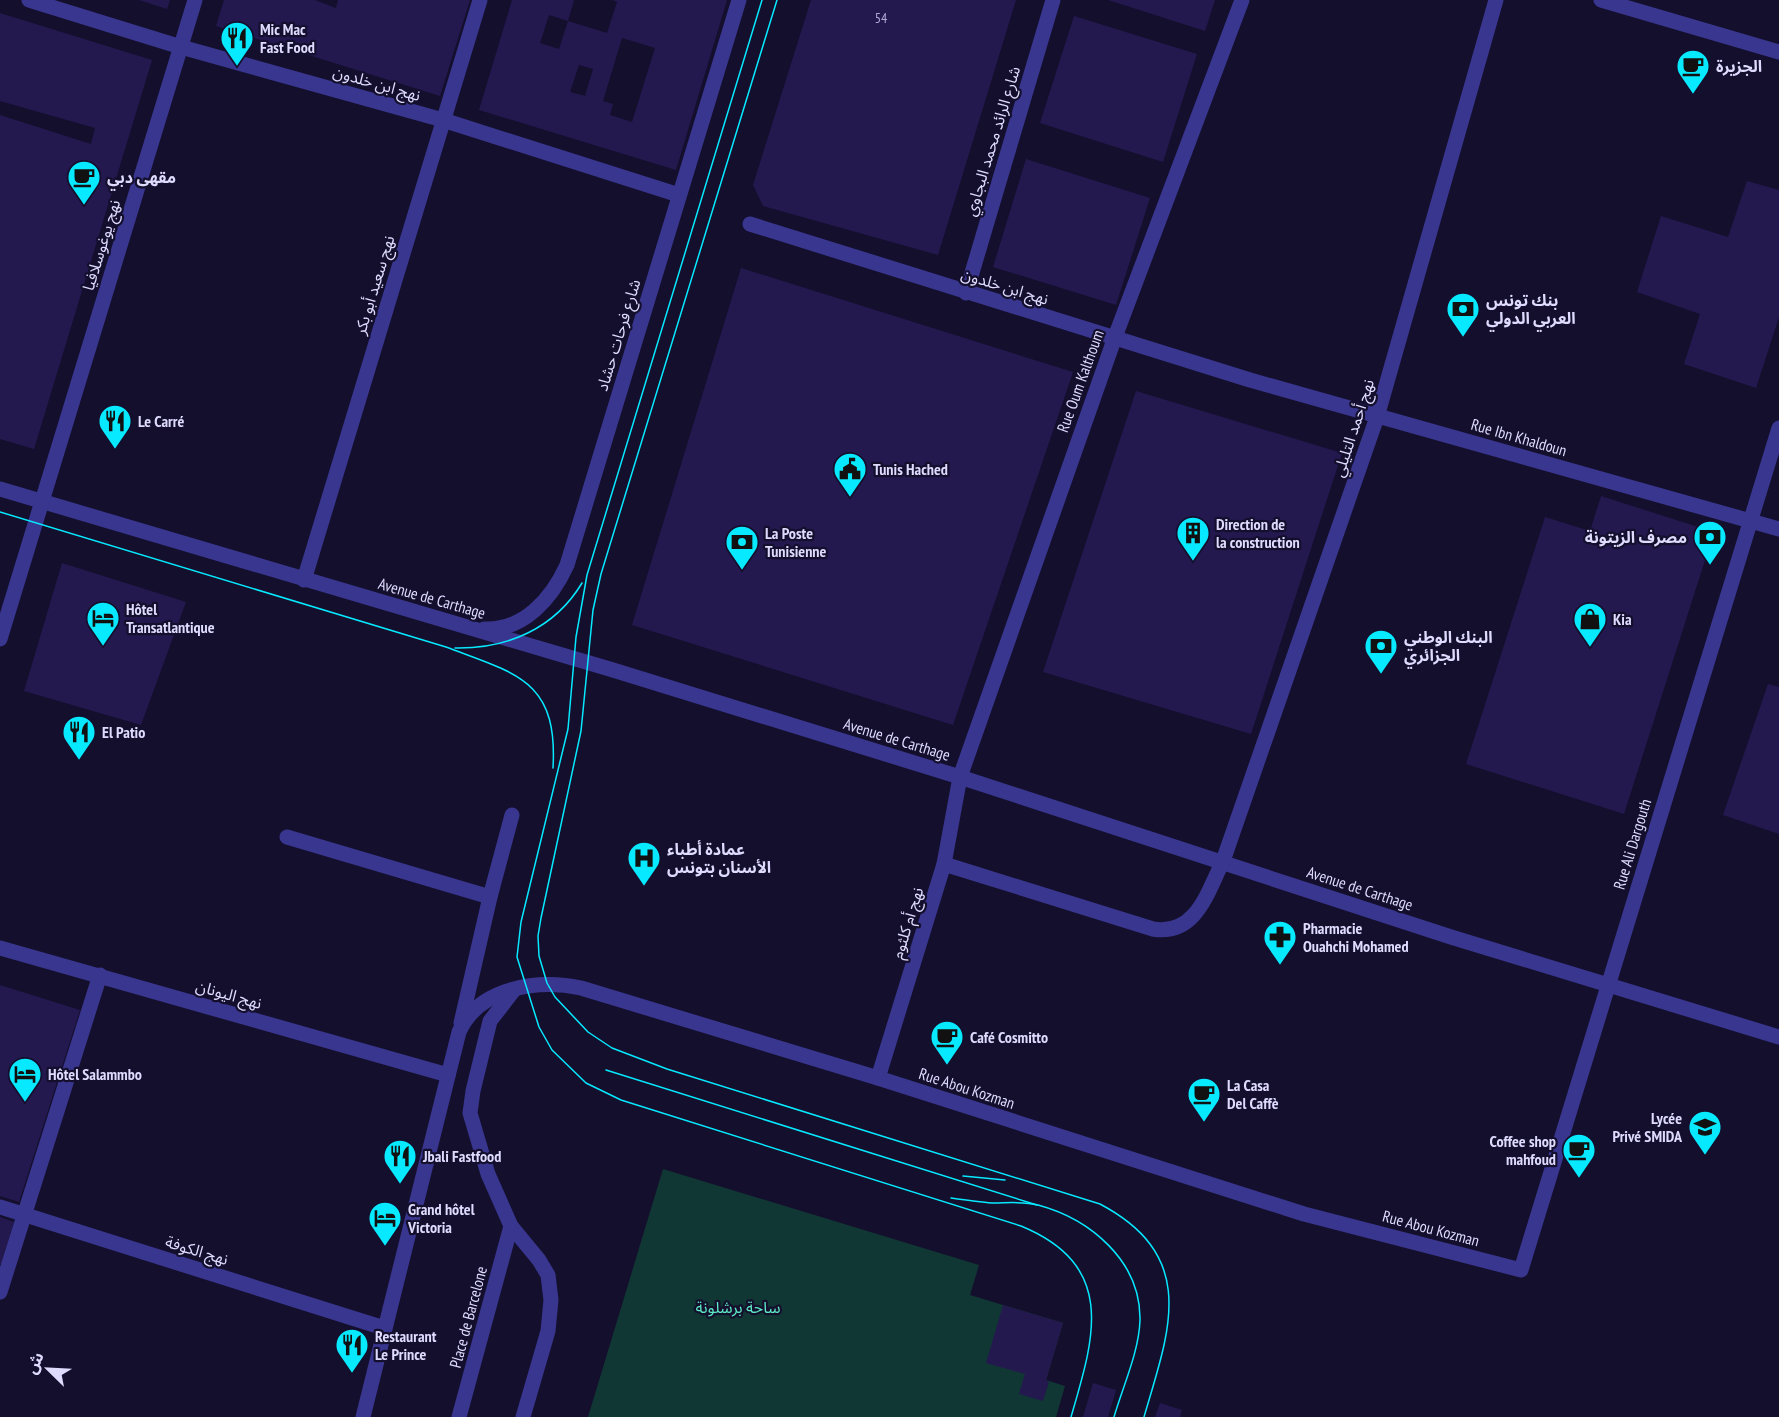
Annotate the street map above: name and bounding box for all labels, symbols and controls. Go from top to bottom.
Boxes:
house number: 54 [875,9,888,27]
place label: Mic Mac Fast Food [260,19,315,57]
restaurant icon: Mic Mac Fast Food [219,20,255,67]
cafe icon: الجزيرة [1675,48,1711,95]
place label: الجزيرة [1716,56,1762,76]
street label: نهج ابن خلدون [330,61,423,108]
street label: شارع الرائد محمد البجاوي [960,64,1027,219]
cafe icon: مقهى دبي [66,159,102,206]
place label: مقهى دبي [107,167,176,191]
street label: نهج يوغوسلافيا [78,197,127,294]
street label: نهج سعيد أبو بكر [349,233,401,339]
street label: نهج ابن خلدون [958,263,1051,312]
street label: شارع فرحات حشاد [591,277,647,394]
place label: بنك تونس العربي الدولي [1486,290,1576,332]
bank icon: بنك تونس العربي الدولي [1445,291,1481,338]
street label: Rue Oum Kalthoum [1052,327,1108,435]
street label: نهج أحمد التليلي [1328,376,1381,480]
restaurant icon: Le Carré [97,403,133,450]
place label: Le Carré [138,411,184,431]
street label: Rue Ibn Khaldoun [1469,414,1569,460]
public building icon: Tunis Hached [832,451,868,498]
place label: Tunis Hached [873,459,948,479]
place label: Direction de la construction [1216,514,1300,552]
building icon: Direction de la construction [1175,515,1211,562]
bank icon: مصرف الزيتونة [1692,519,1728,566]
place label: La Poste Tunisienne [765,523,827,561]
bank icon: La Poste Tunisienne [724,524,760,571]
place label: مصرف الزيتونة [1585,527,1687,547]
street label: Avenue de Carthage [376,573,488,623]
place label: Hôtel Transatlantique [126,599,215,637]
hotel icon: Hôtel Transatlantique [85,600,121,647]
shop icon: Kia [1572,601,1608,648]
place label: Kia [1613,609,1632,629]
place label: البنك الوطني الجزائري [1404,627,1493,669]
bank icon: البنك الوطني الجزائري [1363,628,1399,675]
street label: Avenue de Carthage [841,713,953,765]
restaurant icon: El Patio [61,714,97,761]
place label: El Patio [102,722,145,742]
street label: Rue Ali Dargouth [1609,796,1655,892]
place label: عمادة أطباء الأسنان بتونس [667,839,771,877]
hospital icon: عمادة أطباء الأسنان بتونس [626,840,662,887]
street label: Avenue de Carthage [1304,861,1416,915]
street label: نهج أم كلثوم [887,885,930,962]
place label: Pharmacie Ouahchi Mohamed [1303,918,1409,956]
pharmacy icon: Pharmacie Ouahchi Mohamed [1262,919,1298,966]
street label: نهج اليونان [193,975,264,1016]
cafe icon: Café Cosmitto [929,1019,965,1066]
place label: Café Cosmitto [970,1027,1048,1047]
hotel icon: Hôtel Salammbo [7,1056,43,1103]
street label: Rue Abou Kozman [917,1063,1017,1113]
place label: Hôtel Salammbo [48,1064,142,1084]
place label: La Casa Del Caffè [1227,1075,1279,1113]
cafe icon: La Casa Del Caffè [1186,1076,1222,1123]
place label: Lycée Privé SMIDA [1612,1108,1683,1146]
school or university icon: Lycée Privé SMIDA [1687,1109,1723,1156]
place label: Coffee shop mahfoud [1490,1131,1556,1169]
cafe icon: Coffee shop mahfoud [1561,1132,1597,1179]
restaurant icon: Jbali Fastfood [382,1138,418,1185]
place label: Jbali Fastfood [422,1146,501,1166]
place label: Grand hôtel Victoria [407,1199,475,1237]
hotel icon: Grand hôtel Victoria [367,1200,403,1247]
street label: Rue Abou Kozman [1380,1205,1482,1251]
street label: نهج الكوفة [162,1231,231,1272]
street label: Place de Barcelone [445,1264,491,1370]
park label: ساحة برشلونة [696,1297,780,1317]
place label: Restaurant Le Prince [375,1326,437,1364]
restaurant icon: Restaurant Le Prince [334,1327,370,1374]
north arrow [18,1339,78,1399]
text: ش [21,1349,48,1377]

